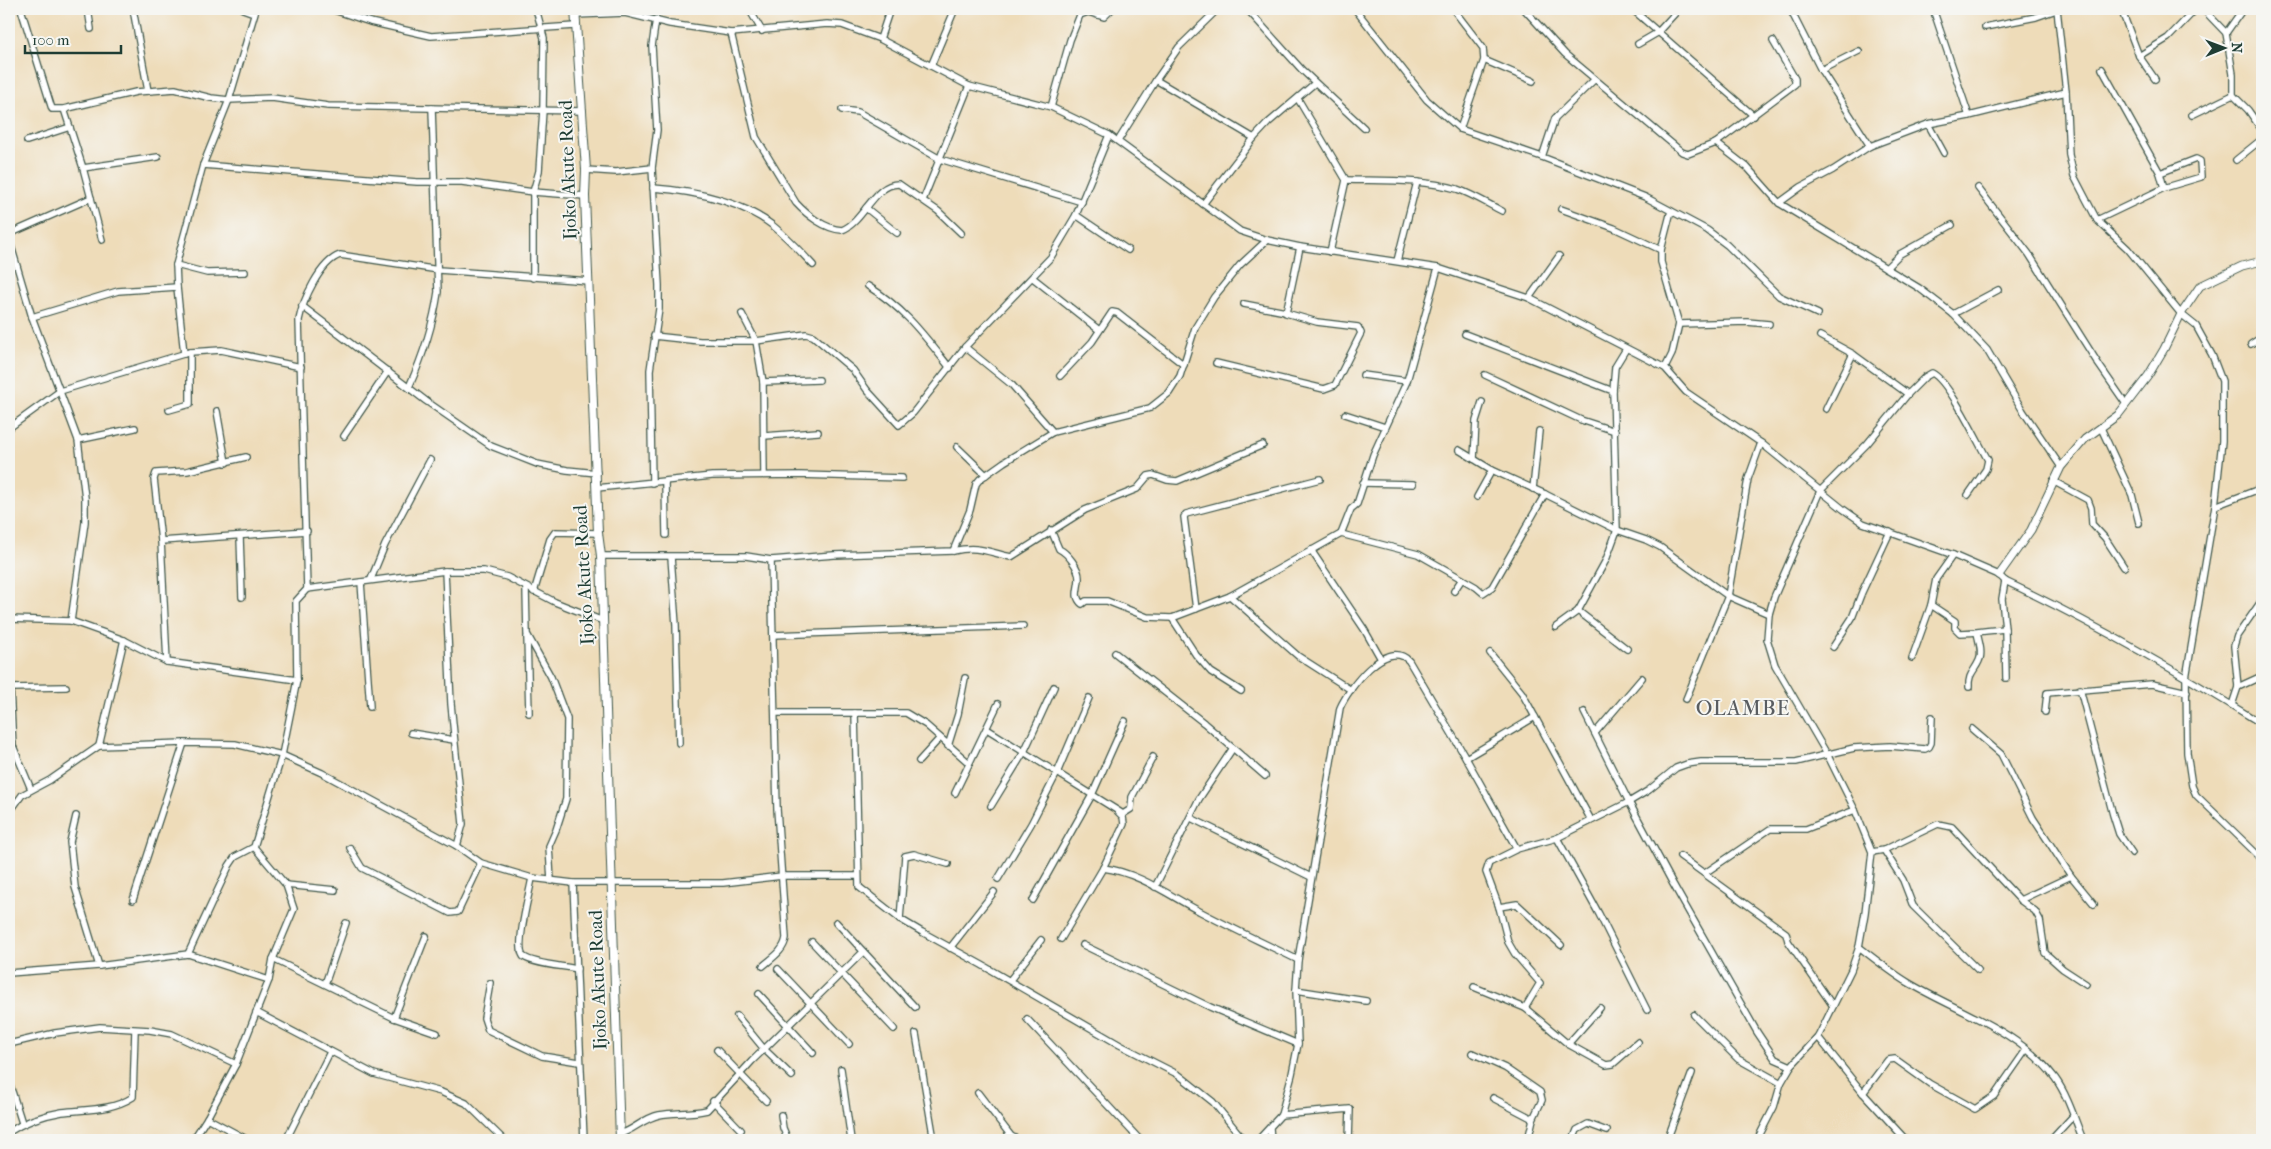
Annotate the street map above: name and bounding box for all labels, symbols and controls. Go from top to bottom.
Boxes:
scale bar [25,22,121,54]
north arrow [2198,22,2248,72]
text: 100 m [32,31,70,49]
text: N [2228,42,2245,54]
street label: Ijoko Akute Road [555,99,581,240]
street label: Ijoko Akute Road [569,504,599,646]
district label: OLAMBE [1696,696,1790,720]
street label: Ijoko Akute Road [585,909,611,1050]

